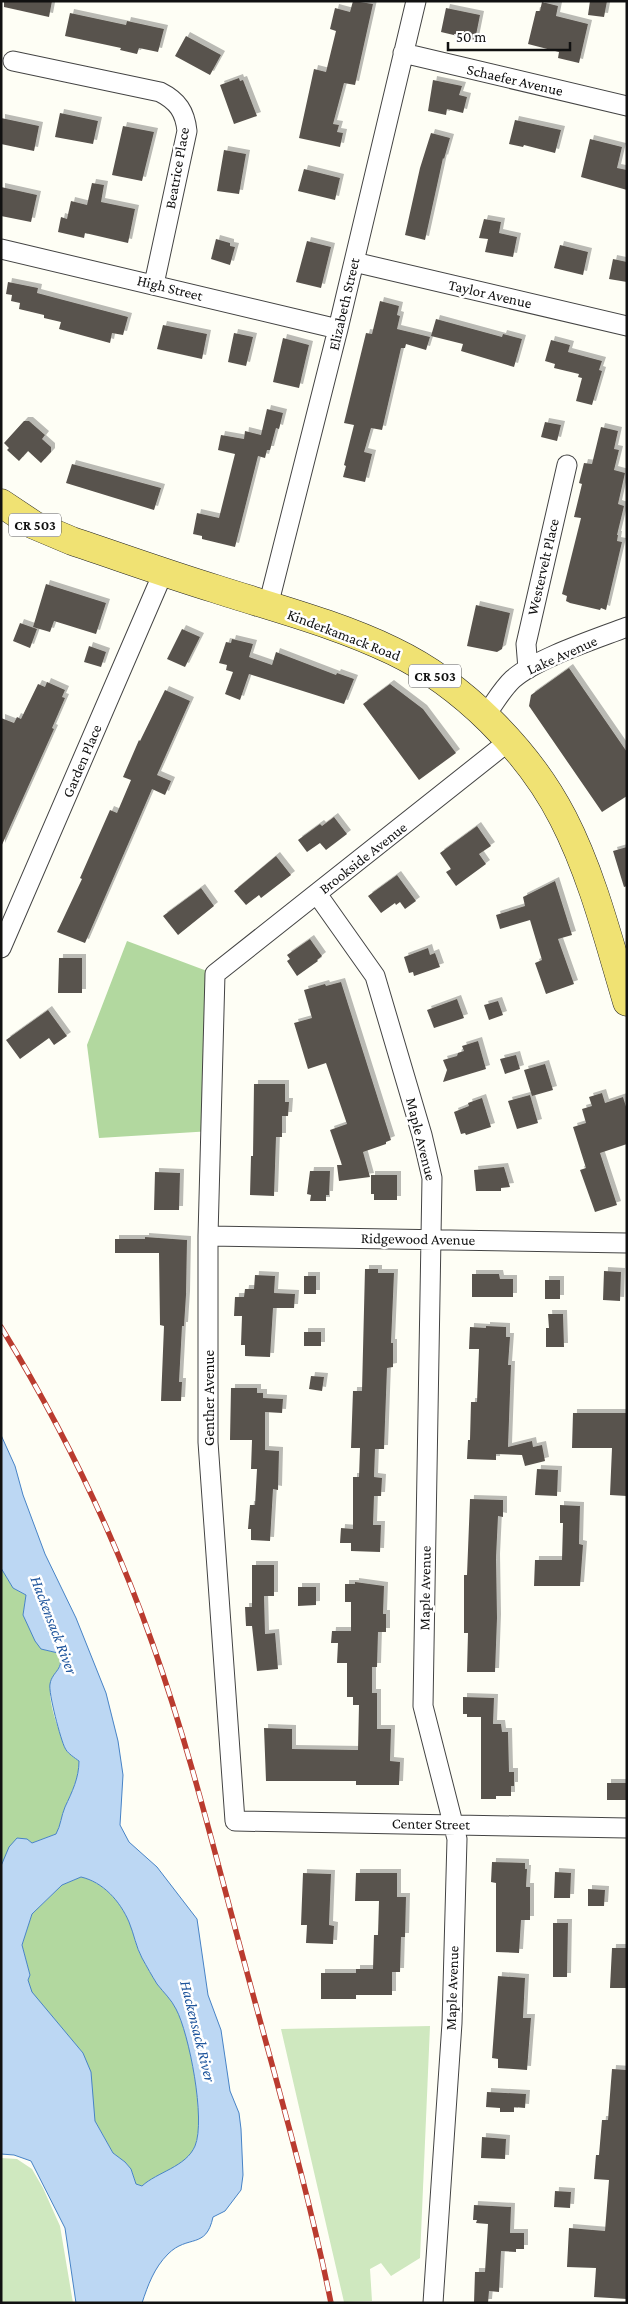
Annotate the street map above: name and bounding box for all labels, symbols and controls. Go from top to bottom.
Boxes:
scale bar [448,20,570,52]
text: 50 m [456,29,486,45]
street label: Schaefer Avenue [465,61,565,99]
street label: Beatrice Place [162,126,192,210]
street label: Elizabeth Street [326,255,363,352]
street label: High Street [135,272,205,305]
street label: Taylor Avenue [446,277,534,312]
road number: CR 503 [9,514,61,536]
street label: Westervelt Place [524,517,562,617]
street label: Kinderkamack Road [285,606,403,664]
street label: Lake Avenue [524,632,600,678]
road number: CR 503 [409,664,461,688]
street label: Garden Place [59,722,105,800]
street label: Brookside Avenue [316,819,410,897]
street label: Maple Avenue [402,1096,439,1183]
street label: Ridgewood Avenue [361,1230,476,1249]
street label: Genther Avenue [201,1350,217,1446]
street label: Maple Avenue [416,1545,435,1631]
water label: Hackensack River [27,1573,81,1677]
street label: Center Street [392,1815,471,1833]
street label: Maple Avenue [443,1945,462,2031]
water label: Hackensack River [177,1979,219,2084]

